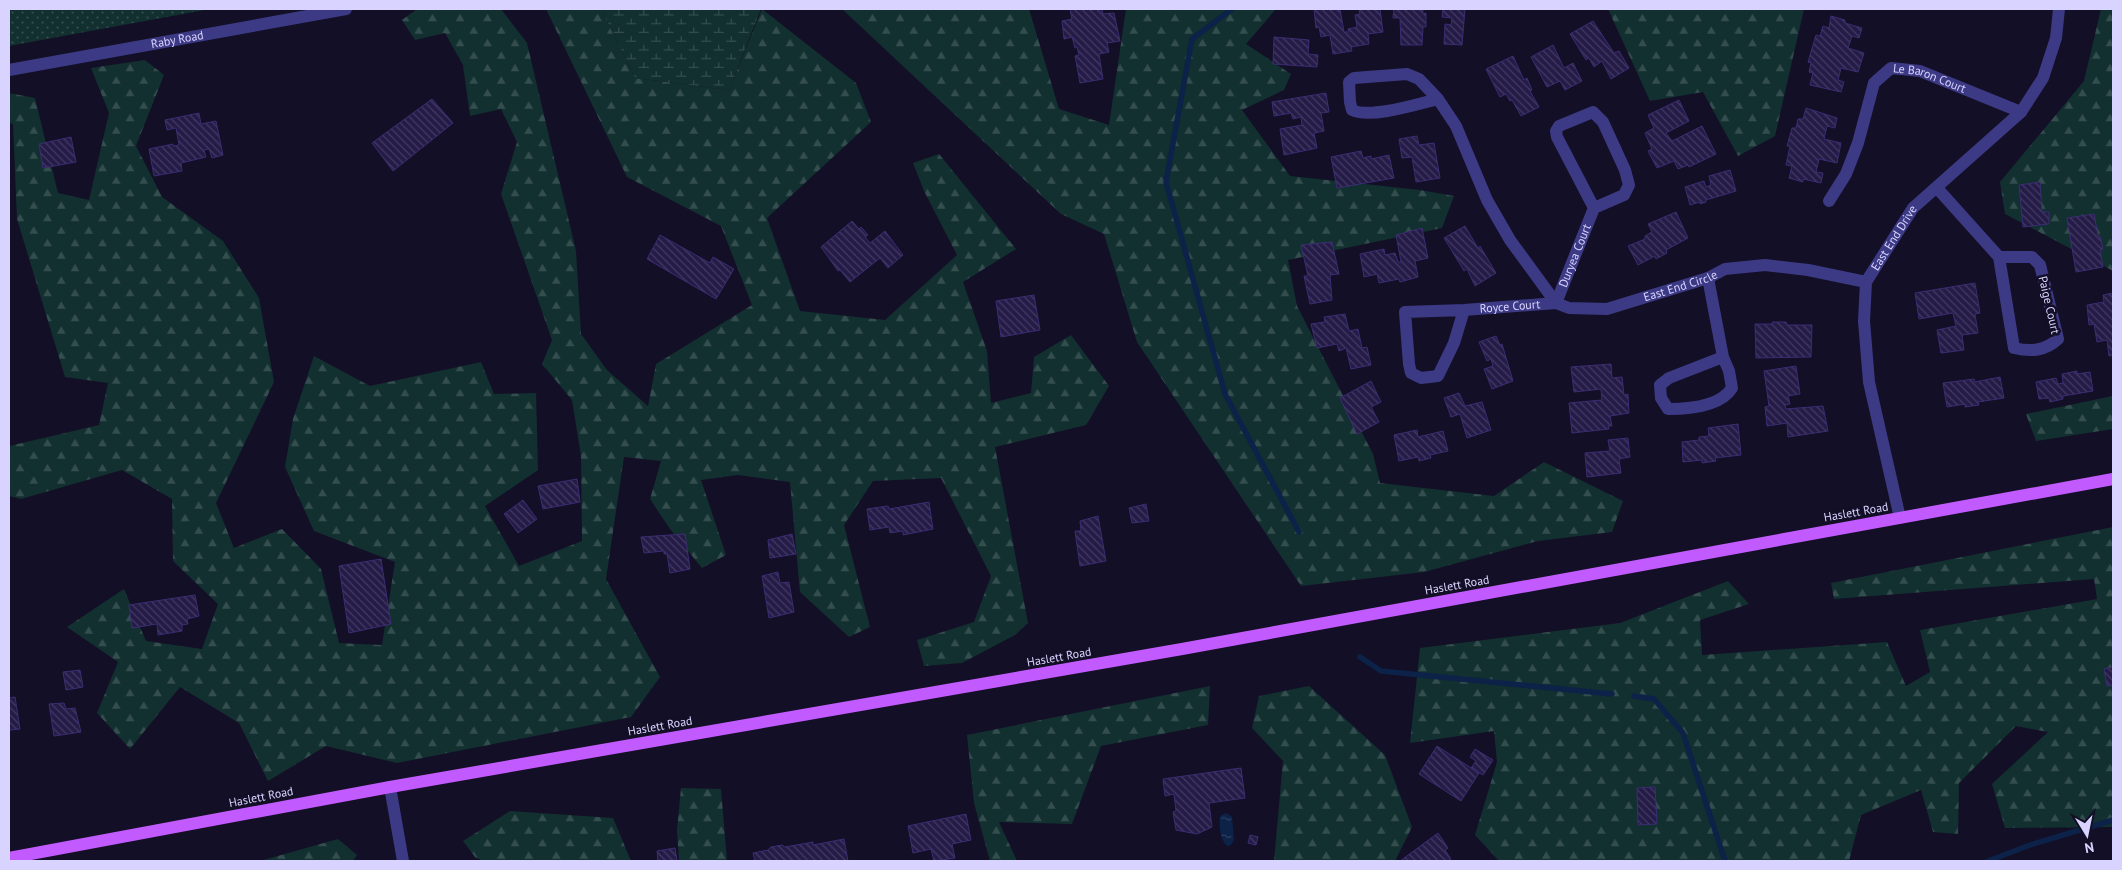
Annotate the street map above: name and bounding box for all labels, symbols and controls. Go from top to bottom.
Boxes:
street label: Raby Road [150,27,205,51]
street label: Le Baron Court [1892,60,1968,96]
street label: East End Drive [1867,202,1920,273]
street label: Duryea Court [1555,222,1594,289]
street label: East End Circle [1642,266,1720,304]
street label: Paige Court [2036,274,2063,335]
street label: Royce Court [1479,296,1541,316]
street label: Haslett Road [1822,498,1889,525]
street label: Haslett Road [1423,571,1490,598]
street label: Haslett Road [1025,643,1092,670]
street label: Haslett Road [626,712,693,739]
street label: Haslett Road [227,783,294,810]
north arrow [2062,810,2112,860]
text: N [2083,838,2095,857]

